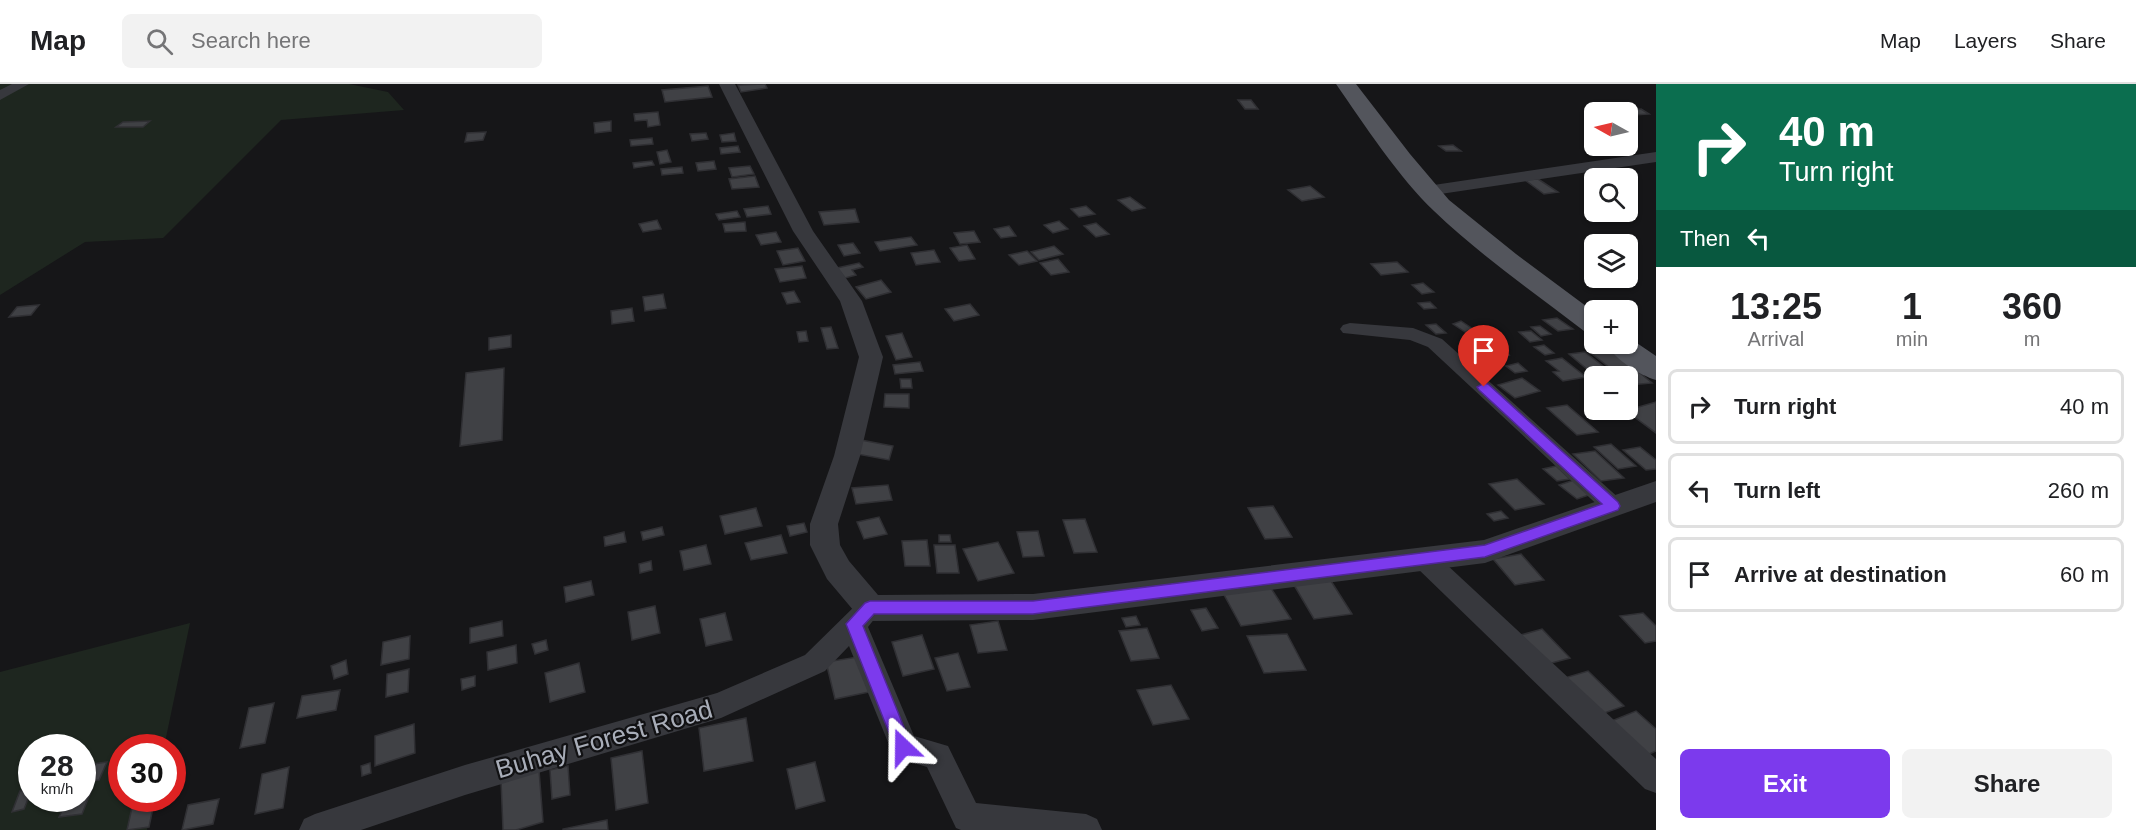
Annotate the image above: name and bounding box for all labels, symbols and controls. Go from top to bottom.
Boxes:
search box [122,14,542,68]
text: Map [30,25,86,56]
icon: search [143,25,176,58]
text: Search here [191,28,311,53]
text: Map [1880,29,1921,52]
text: Layers [1954,29,2017,52]
text: Share [2050,29,2106,52]
north arrow [1584,102,1638,156]
map controls [1584,102,1638,420]
icon: right [1680,108,1758,186]
text: 40 m [1779,108,1875,155]
text: Turn right [1779,157,1894,187]
button: search [1584,168,1638,222]
icon: left [1742,222,1775,255]
text: Then [1680,226,1730,251]
button: layers [1584,234,1638,288]
text: 13:25 [1730,286,1822,327]
text: 1 [1902,286,1922,327]
text: 360 [2002,286,2062,327]
button: + [1584,300,1638,354]
pin [1458,325,1509,387]
text: Arrival [1748,328,1804,350]
text: min [1896,328,1928,350]
text: m [2024,328,2040,350]
icon: arrive [1467,334,1500,367]
button: − [1584,366,1638,420]
icon: right [1683,390,1716,423]
text: Turn right [1734,394,1836,419]
text: 40 m [2060,394,2109,419]
icon: left [1683,474,1716,507]
text: Turn left [1734,478,1820,503]
text: 260 m [2048,478,2109,503]
icon: arrive [1683,558,1716,591]
text: Arrive at destination [1734,562,1947,587]
text: 60 m [2060,562,2109,587]
street label: Buhay Forest Road [492,694,716,784]
position arrow [871,715,935,779]
speed limit sign: 30 [108,734,186,812]
text: 28 [40,749,74,782]
button: Exit [1680,749,1890,818]
button: Share [1902,749,2112,818]
text: km/h [41,780,73,797]

